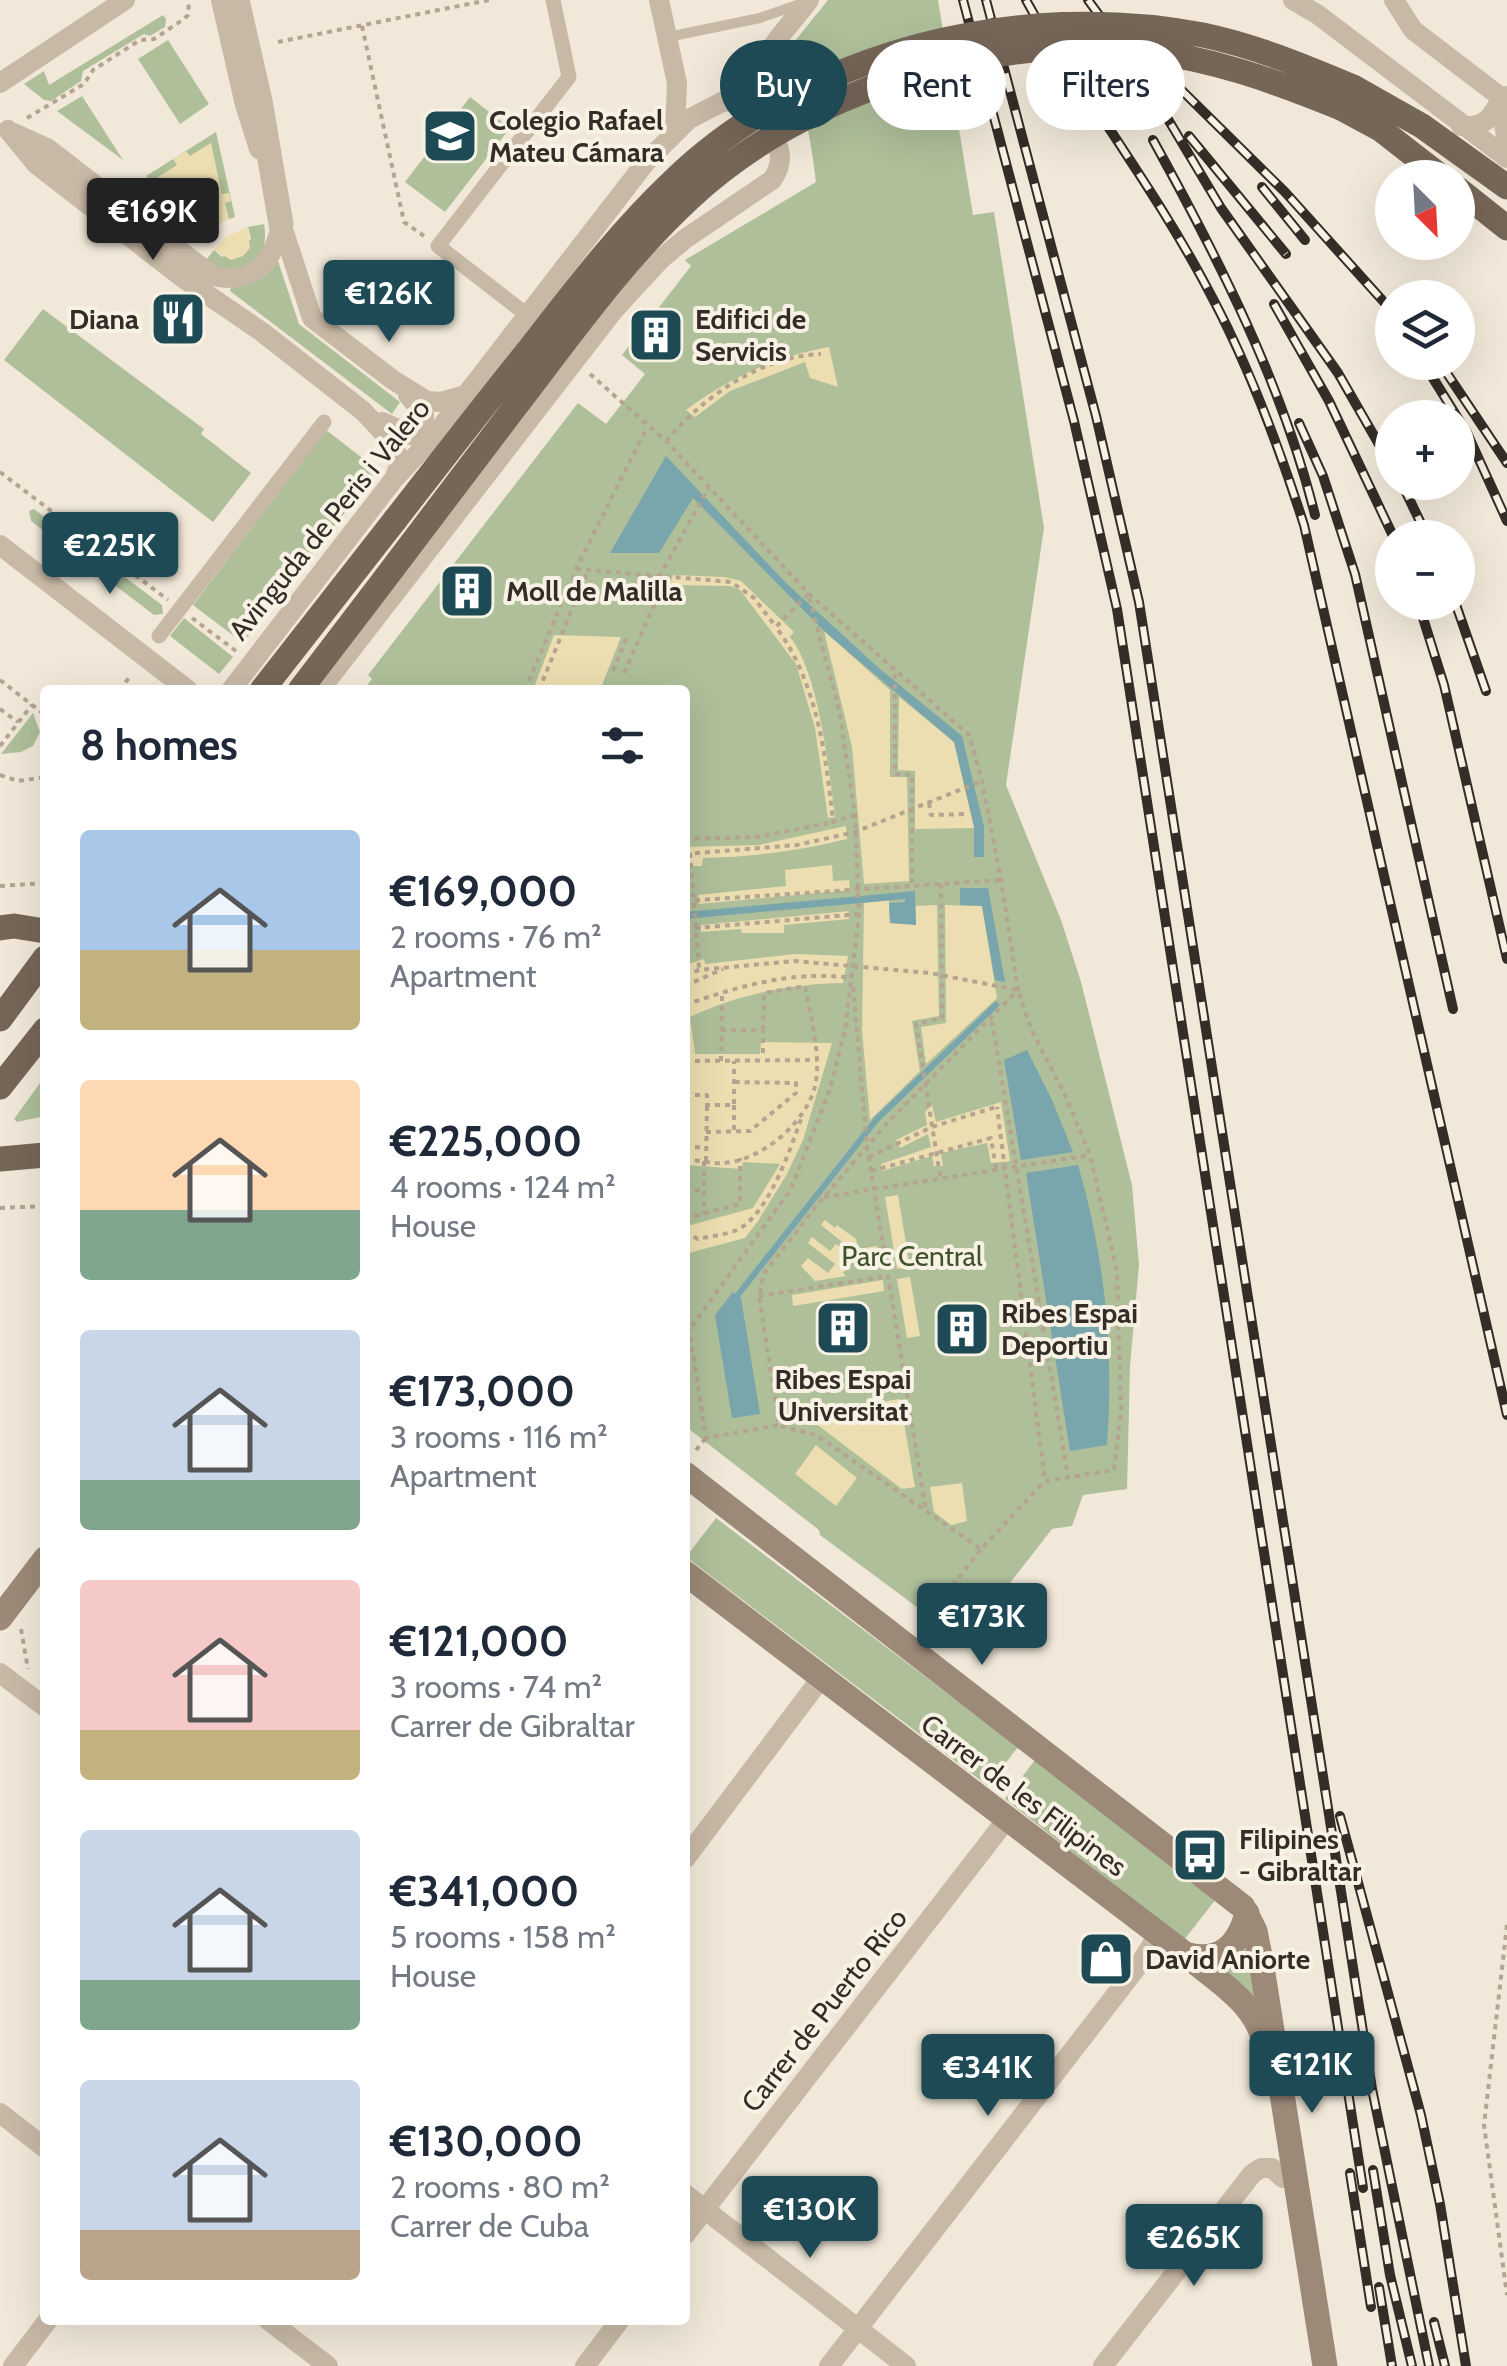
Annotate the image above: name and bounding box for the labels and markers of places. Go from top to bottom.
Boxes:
place label: Colegio Rafael Mateu Cámara [489,103,664,169]
school or university icon: Colegio Rafael Mateu Cámara [420,106,480,166]
pin: €169K [83,178,223,263]
pin: €126K [319,260,459,345]
restaurant icon: Diana [148,289,208,349]
place label: Diana [69,302,139,336]
place label: Edifici de Servicis [695,302,806,368]
building icon: Edifici de Servicis [626,305,686,365]
pin: €225K [40,512,180,597]
building icon: Moll de Malilla [437,561,497,621]
place label: Moll de Malilla [506,574,683,608]
place label: Ribes Espai Deportiu [1001,1296,1138,1362]
building icon: Ribes Espai Universitat [813,1298,873,1358]
building icon: Ribes Espai Deportiu [932,1299,992,1359]
place label: Ribes Espai Universitat [774,1362,912,1428]
pin: €173K [912,1583,1052,1668]
place label: Filipines - Gibraltar [1239,1822,1362,1888]
bus stop icon: Filipines - Gibraltar [1170,1825,1230,1885]
shop icon: David Aniorte [1076,1929,1136,1989]
place label: David Aniorte [1145,1942,1310,1976]
pin: €121K [1242,2031,1382,2116]
pin: €341K [918,2034,1058,2119]
pin: €130K [740,2176,880,2261]
pin: €265K [1124,2204,1264,2289]

